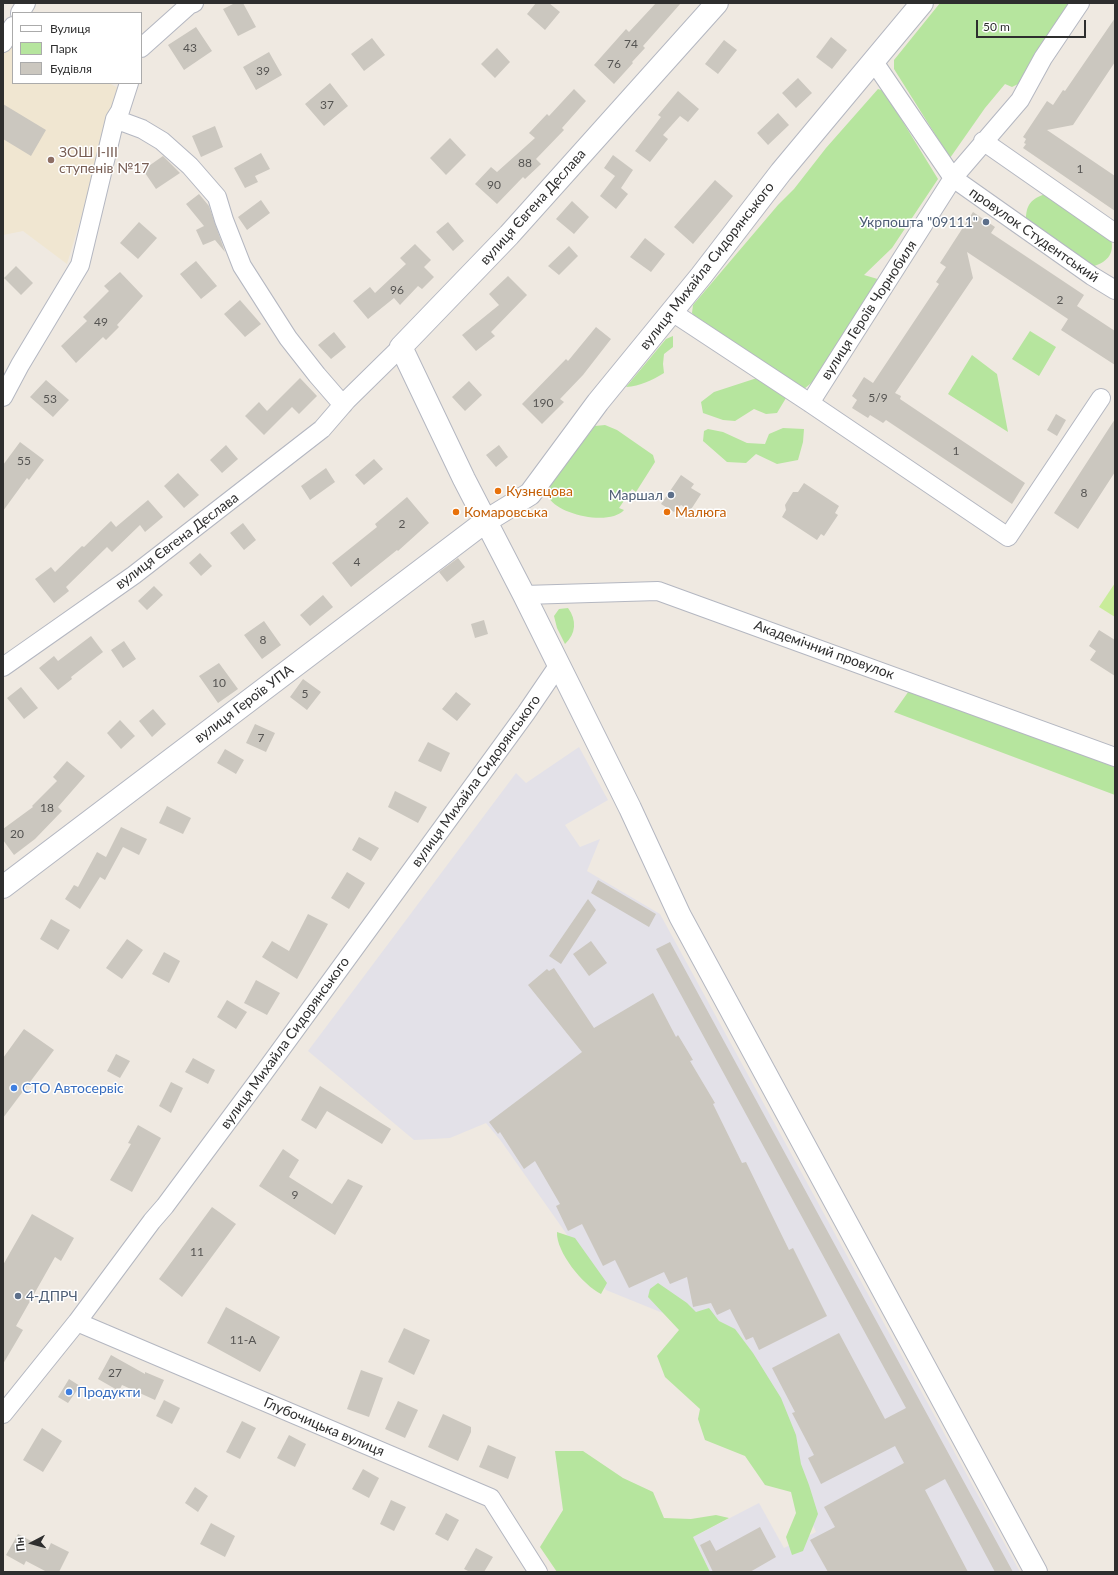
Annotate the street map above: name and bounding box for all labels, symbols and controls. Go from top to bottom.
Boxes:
legend [12,12,142,84]
scale bar [978,12,1088,38]
text: 50 m [983,19,1010,34]
text: Вулиця [50,21,90,36]
house number: 74 [624,37,638,51]
text: Парк [50,41,78,56]
house number: 43 [183,41,197,55]
house number: 76 [607,57,621,71]
text: Будівля [50,61,92,76]
house number: 39 [256,64,270,78]
house number: 37 [320,98,334,112]
place label: ЗОШ І-ІІІ ступенів №17 [59,144,149,176]
street label: вулиця Євгена Деслава [477,146,589,268]
marker: ЗОШ І-ІІІ ступенів №17 [46,155,56,165]
house number: 88 [518,156,532,170]
house number: 1 [1077,162,1083,176]
house number: 90 [487,178,501,192]
street label: вулиця Михайла Сидорянського [636,179,778,353]
street label: провулок Студентський [966,184,1102,286]
place label: Укрпошта "09111" [859,214,978,230]
marker: Укрпошта "09111" [981,217,991,227]
street label: вулиця Героїв Чорнобиля [818,237,920,383]
house number: 96 [390,283,404,297]
house number: 2 [1057,293,1063,307]
house number: 49 [94,315,108,329]
house number: 5/9 [868,391,888,405]
house number: 53 [43,392,57,406]
house number: 190 [533,396,553,410]
house number: 1 [953,444,959,458]
house number: 55 [17,454,31,468]
place label: Кузнєцова [506,483,573,499]
marker: Кузнєцова [493,486,503,496]
house number: 8 [1081,486,1087,500]
place label: Маршал [609,487,663,503]
street label: вулиця Євгена Деслава [112,489,242,593]
marker: Маршал [666,490,676,500]
place label: Комаровська [464,504,548,520]
place label: Малюга [675,504,727,520]
marker: Комаровська [451,507,461,517]
marker: Малюга [662,507,672,517]
house number: 2 [399,517,405,531]
house number: 4 [354,555,360,569]
street label: Академічний провулок [752,617,896,683]
house number: 8 [260,633,266,647]
street label: вулиця Героїв УПА [191,661,297,747]
house number: 10 [212,676,226,690]
house number: 5 [302,687,308,701]
street label: вулиця Михайла Сидорянського [408,692,544,870]
house number: 7 [258,731,264,745]
house number: 18 [40,801,54,815]
house number: 20 [10,827,24,841]
street label: вулиця Михайла Сидорянського [217,954,353,1132]
place label: СТО Автосервіс [22,1080,124,1096]
marker: СТО Автосервіс [9,1083,19,1093]
house number: 9 [292,1188,298,1202]
house number: 11 [190,1245,204,1259]
place label: 4-ДПРЧ [26,1288,78,1304]
marker: 4-ДПРЧ [13,1291,23,1301]
house number: 11-А [230,1333,256,1347]
house number: 27 [108,1366,122,1380]
place label: Продукти [77,1384,141,1400]
marker: Продукти [64,1387,74,1397]
street label: Глубочицька вулиця [261,1394,387,1460]
north arrow [12,1523,52,1563]
text: Пн [12,1536,27,1552]

